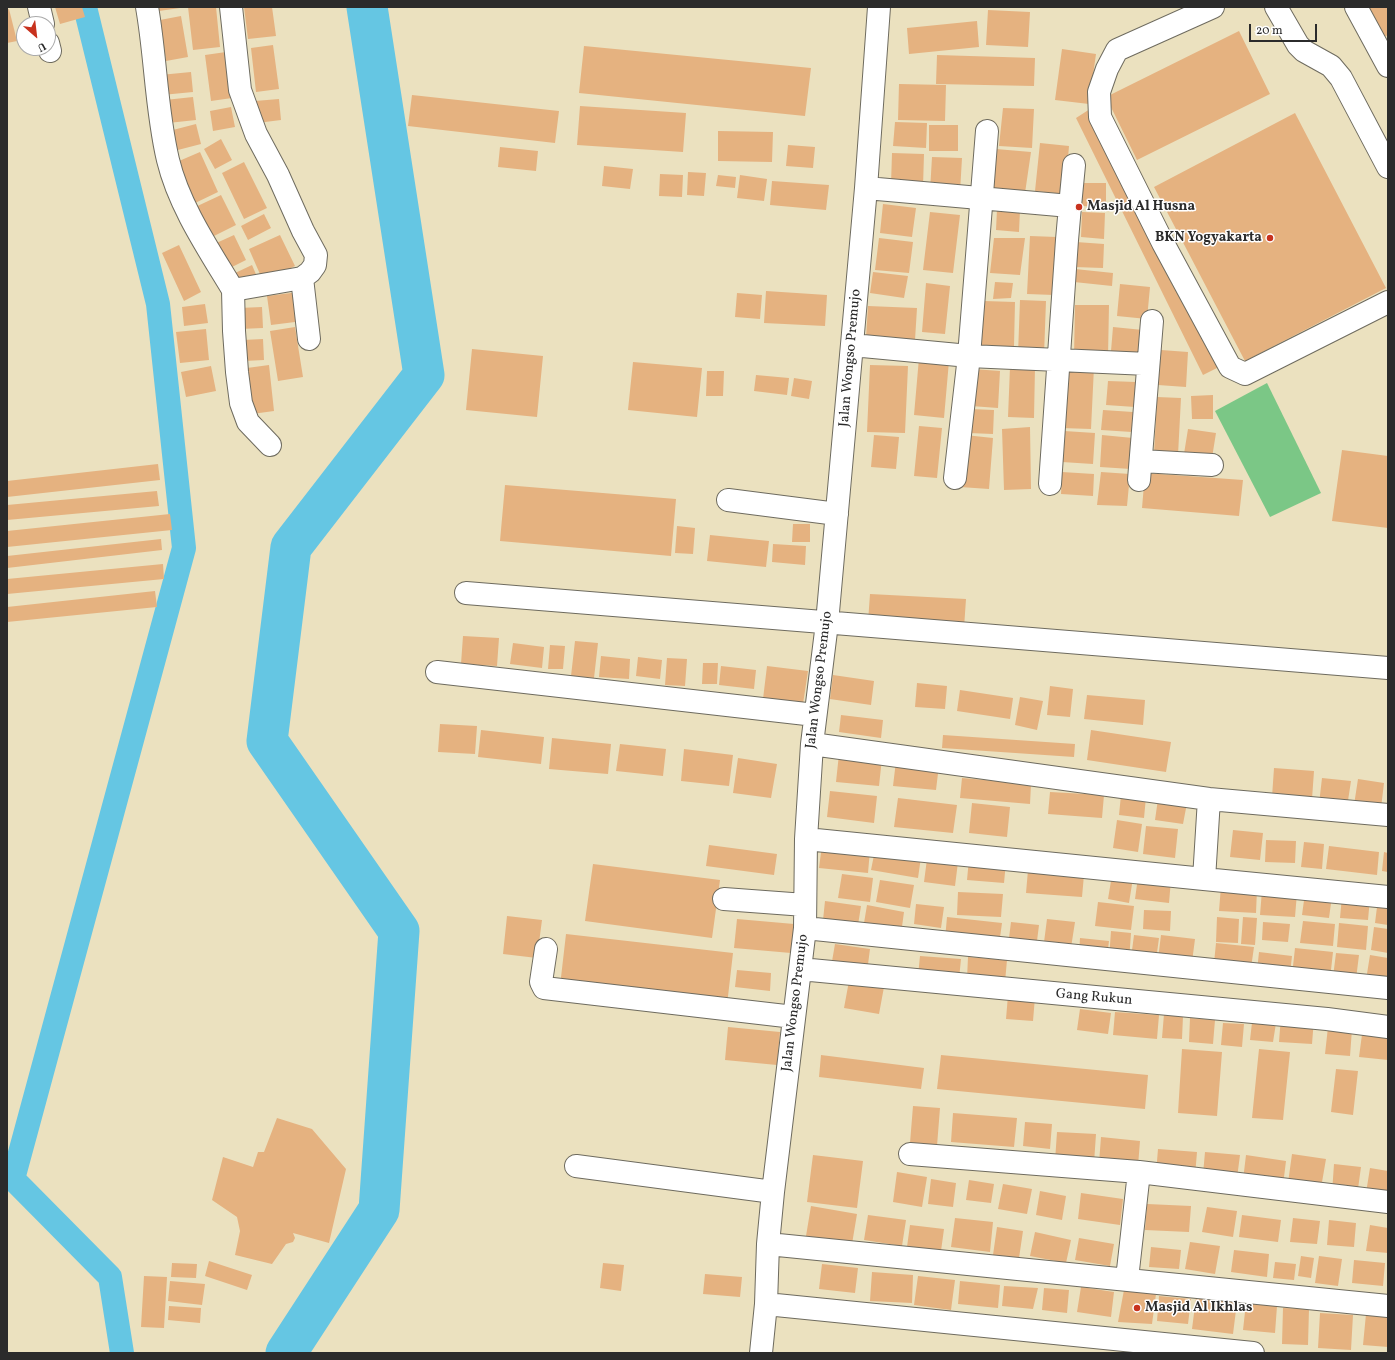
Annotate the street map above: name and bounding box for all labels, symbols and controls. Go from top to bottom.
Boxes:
north arrow [16,16,56,56]
scale bar [1251,16,1319,42]
text: 20 m [1256,23,1283,39]
text: U [35,38,48,55]
place label: Masjid Al Husna [1087,199,1195,215]
marker: Masjid Al Husna [1074,202,1084,212]
place label: BKN Yogyakarta [1155,230,1262,246]
marker: BKN Yogyakarta [1265,233,1275,243]
street label: Jalan Wongso Premujo [837,288,865,428]
street label: Jalan Wongso Premujo [803,610,837,750]
street label: Jalan Wongso Premujo [779,933,813,1073]
street label: Gang Rukun [1055,986,1133,1010]
place label: Masjid Al Ikhlas [1145,1300,1252,1316]
marker: Masjid Al Ikhlas [1132,1303,1142,1313]

